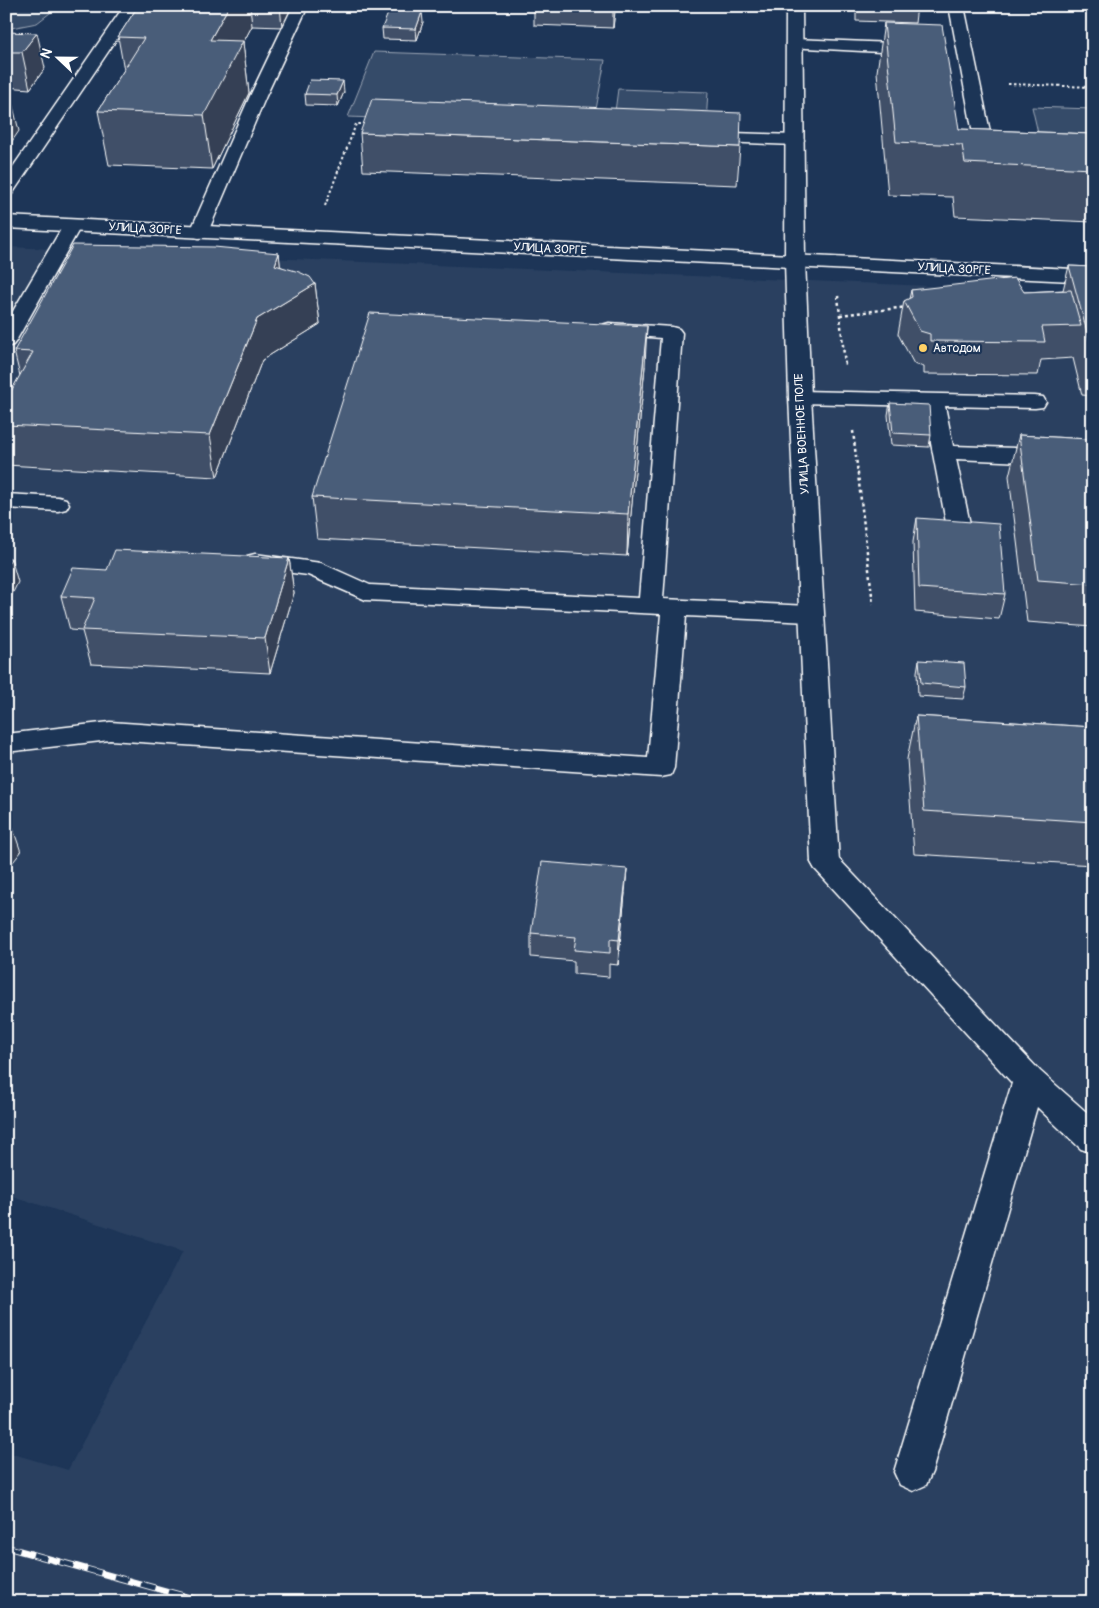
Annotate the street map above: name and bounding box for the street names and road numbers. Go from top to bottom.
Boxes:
street label: УЛИЦА ЗОРГЕ [108,220,182,238]
street label: УЛИЦА ЗОРГЕ [513,240,587,258]
street label: УЛИЦА ЗОРГЕ [917,260,991,278]
street label: УЛИЦА ВОЕННОЕ ПОЛЕ [791,373,813,495]

